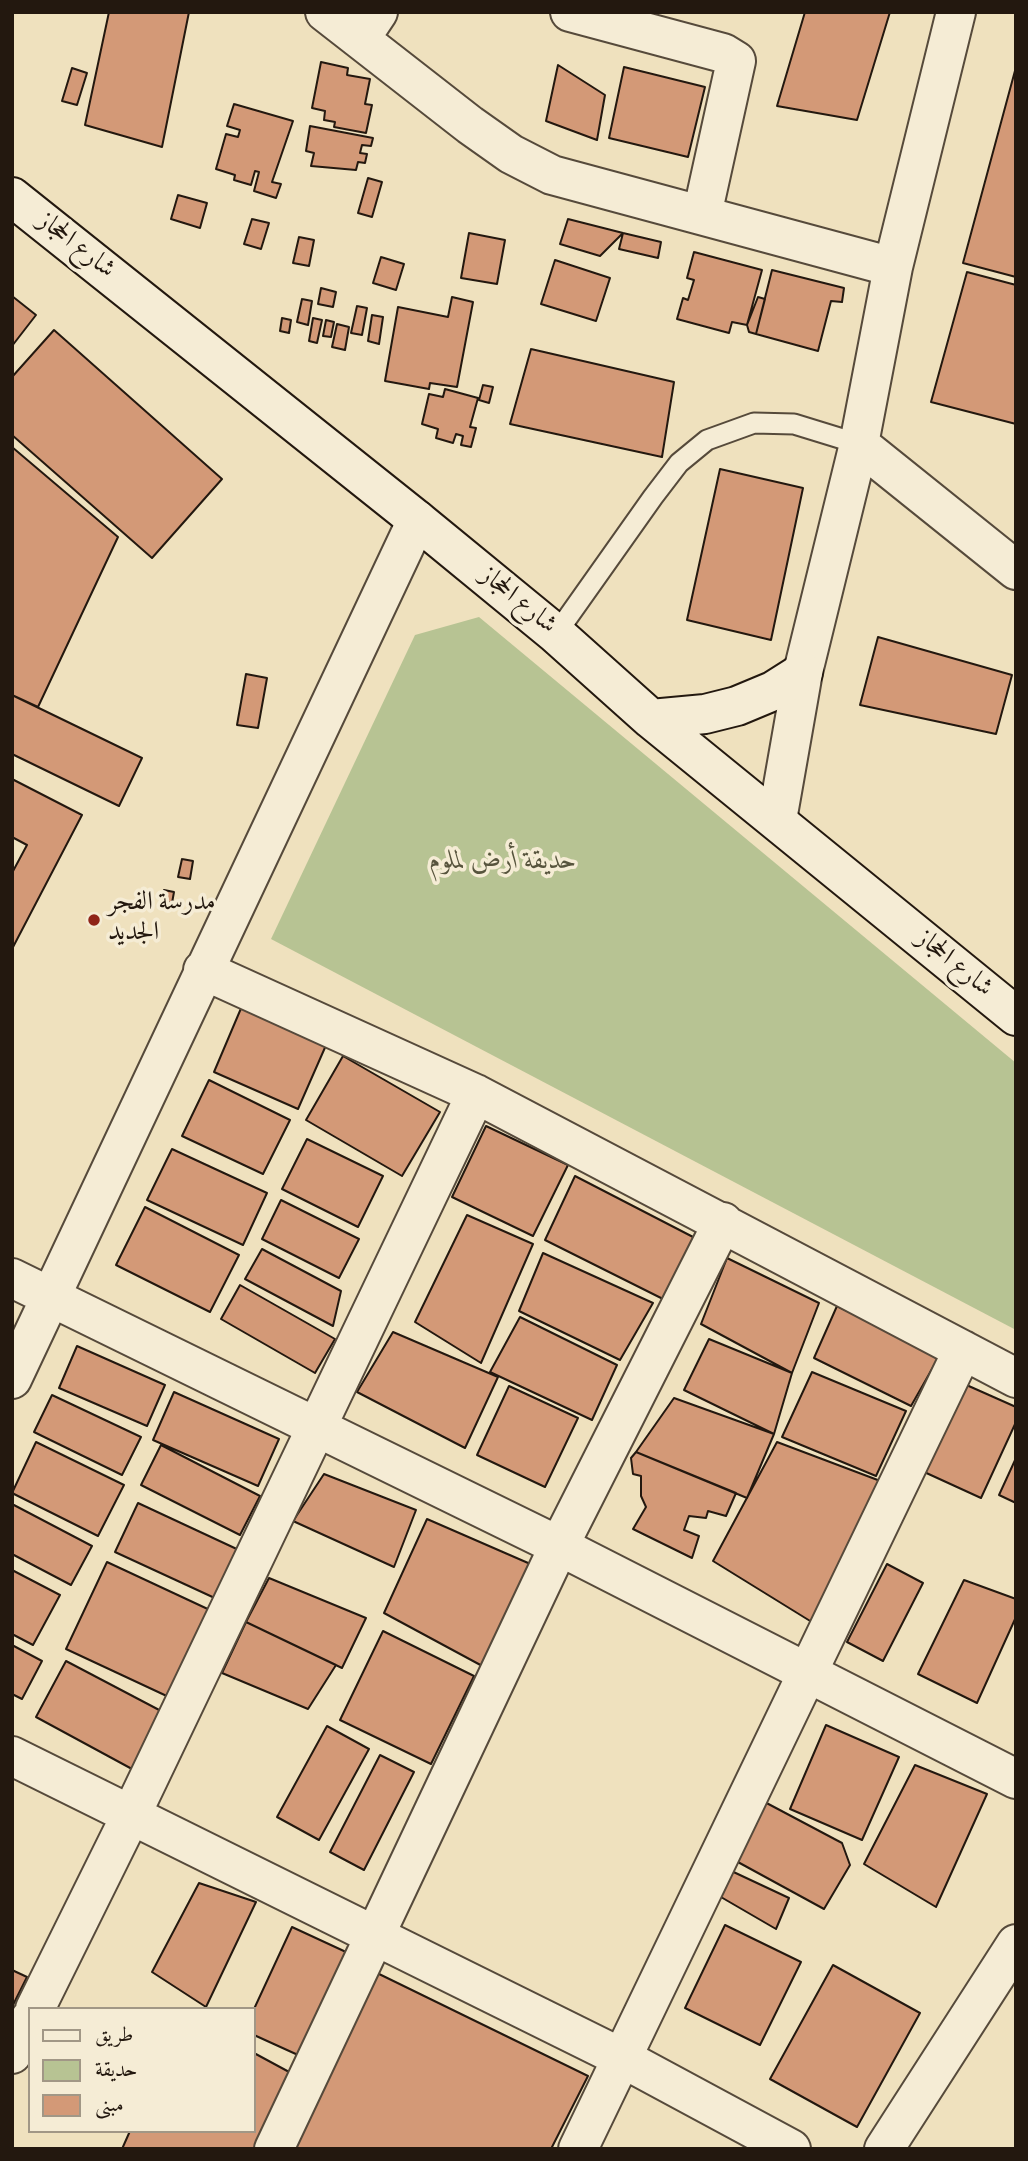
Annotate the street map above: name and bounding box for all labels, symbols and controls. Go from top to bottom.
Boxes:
street label: شارع الحجاز [30,207,120,287]
street label: شارع الحجاز [472,562,562,642]
park label: حديقة أرض لملوم [429,848,577,880]
place label: مدرسة الفجر الجديد [108,889,216,950]
marker: مدرسة الفجر الجديد [86,912,102,928]
street label: شارع الحجاز [908,925,998,1005]
legend [28,2007,256,2133]
text: طريق [95,2021,133,2051]
text: حديقة [95,2056,138,2086]
text: مبنى [95,2091,124,2121]

